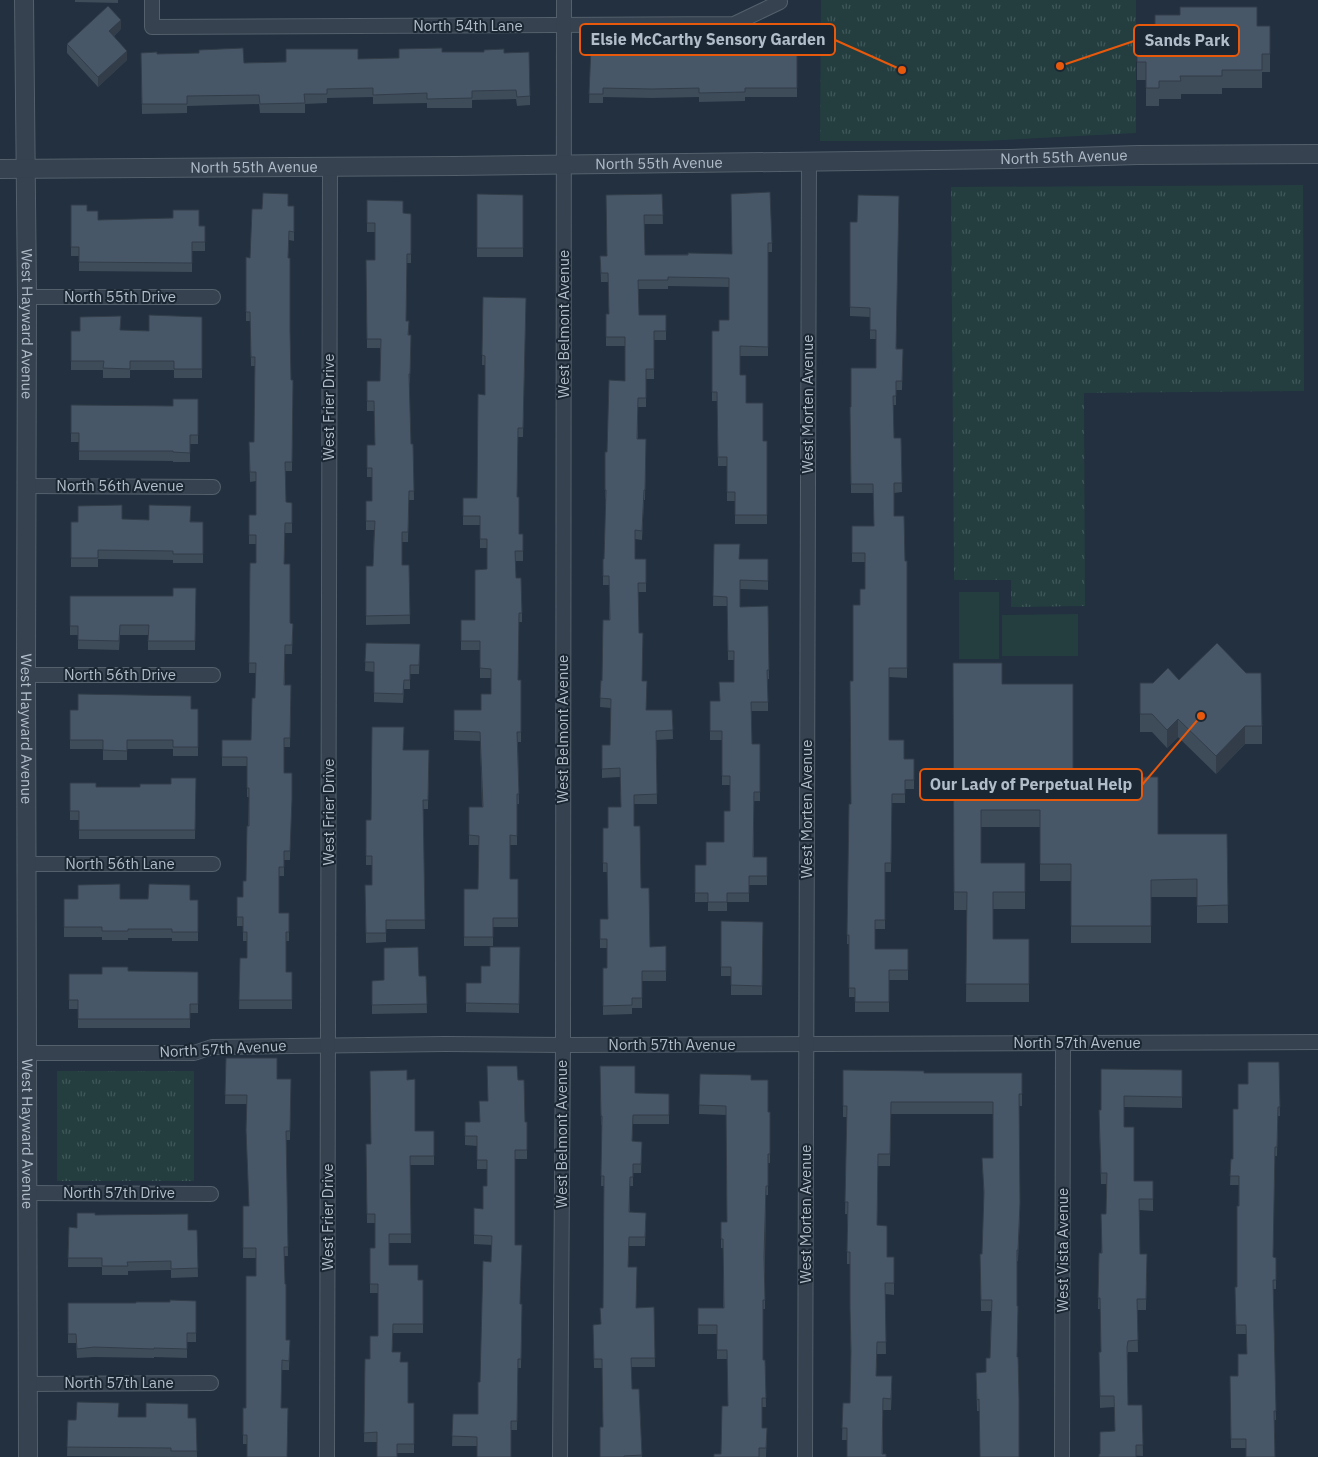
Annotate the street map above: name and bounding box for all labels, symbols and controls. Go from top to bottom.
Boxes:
street label: North 54th Lane [413,16,523,35]
callout: Elsie McCarthy Sensory Garden [580,24,835,55]
callout: Sands Park [1134,25,1239,56]
text: Elsie McCarthy Sensory Garden [590,29,826,49]
text: Sands Park [1144,30,1230,50]
street label: North 55th Avenue [1000,145,1128,168]
street label: North 55th Avenue [595,153,723,173]
street label: North 55th Avenue [190,157,318,177]
street label: West Hayward Avenue [18,249,37,399]
street label: West Belmont Avenue [554,250,573,398]
street label: North 55th Drive [64,287,176,306]
street label: West Morten Avenue [798,334,817,474]
street label: West Frier Drive [319,354,338,460]
street label: North 56th Avenue [56,476,184,495]
street label: West Hayward Avenue [17,654,36,804]
street label: West Belmont Avenue [553,655,572,803]
street label: North 56th Drive [64,665,176,684]
street label: West Morten Avenue [797,739,816,879]
street label: West Frier Drive [319,759,338,865]
callout: Our Lady of Perpetual Help [920,769,1142,800]
text: Our Lady of Perpetual Help [930,774,1132,794]
street label: North 56th Lane [65,854,175,873]
street label: North 57th Avenue [1013,1033,1141,1052]
street label: North 57th Avenue [608,1035,736,1054]
street label: North 57th Avenue [159,1036,287,1061]
street label: West Hayward Avenue [18,1059,37,1209]
street label: West Belmont Avenue [552,1060,571,1208]
street label: West Morten Avenue [796,1144,815,1284]
street label: West Frier Drive [318,1164,337,1270]
street label: North 57th Drive [63,1183,175,1202]
street label: West Vista Avenue [1053,1188,1072,1312]
street label: North 57th Lane [64,1373,174,1392]

